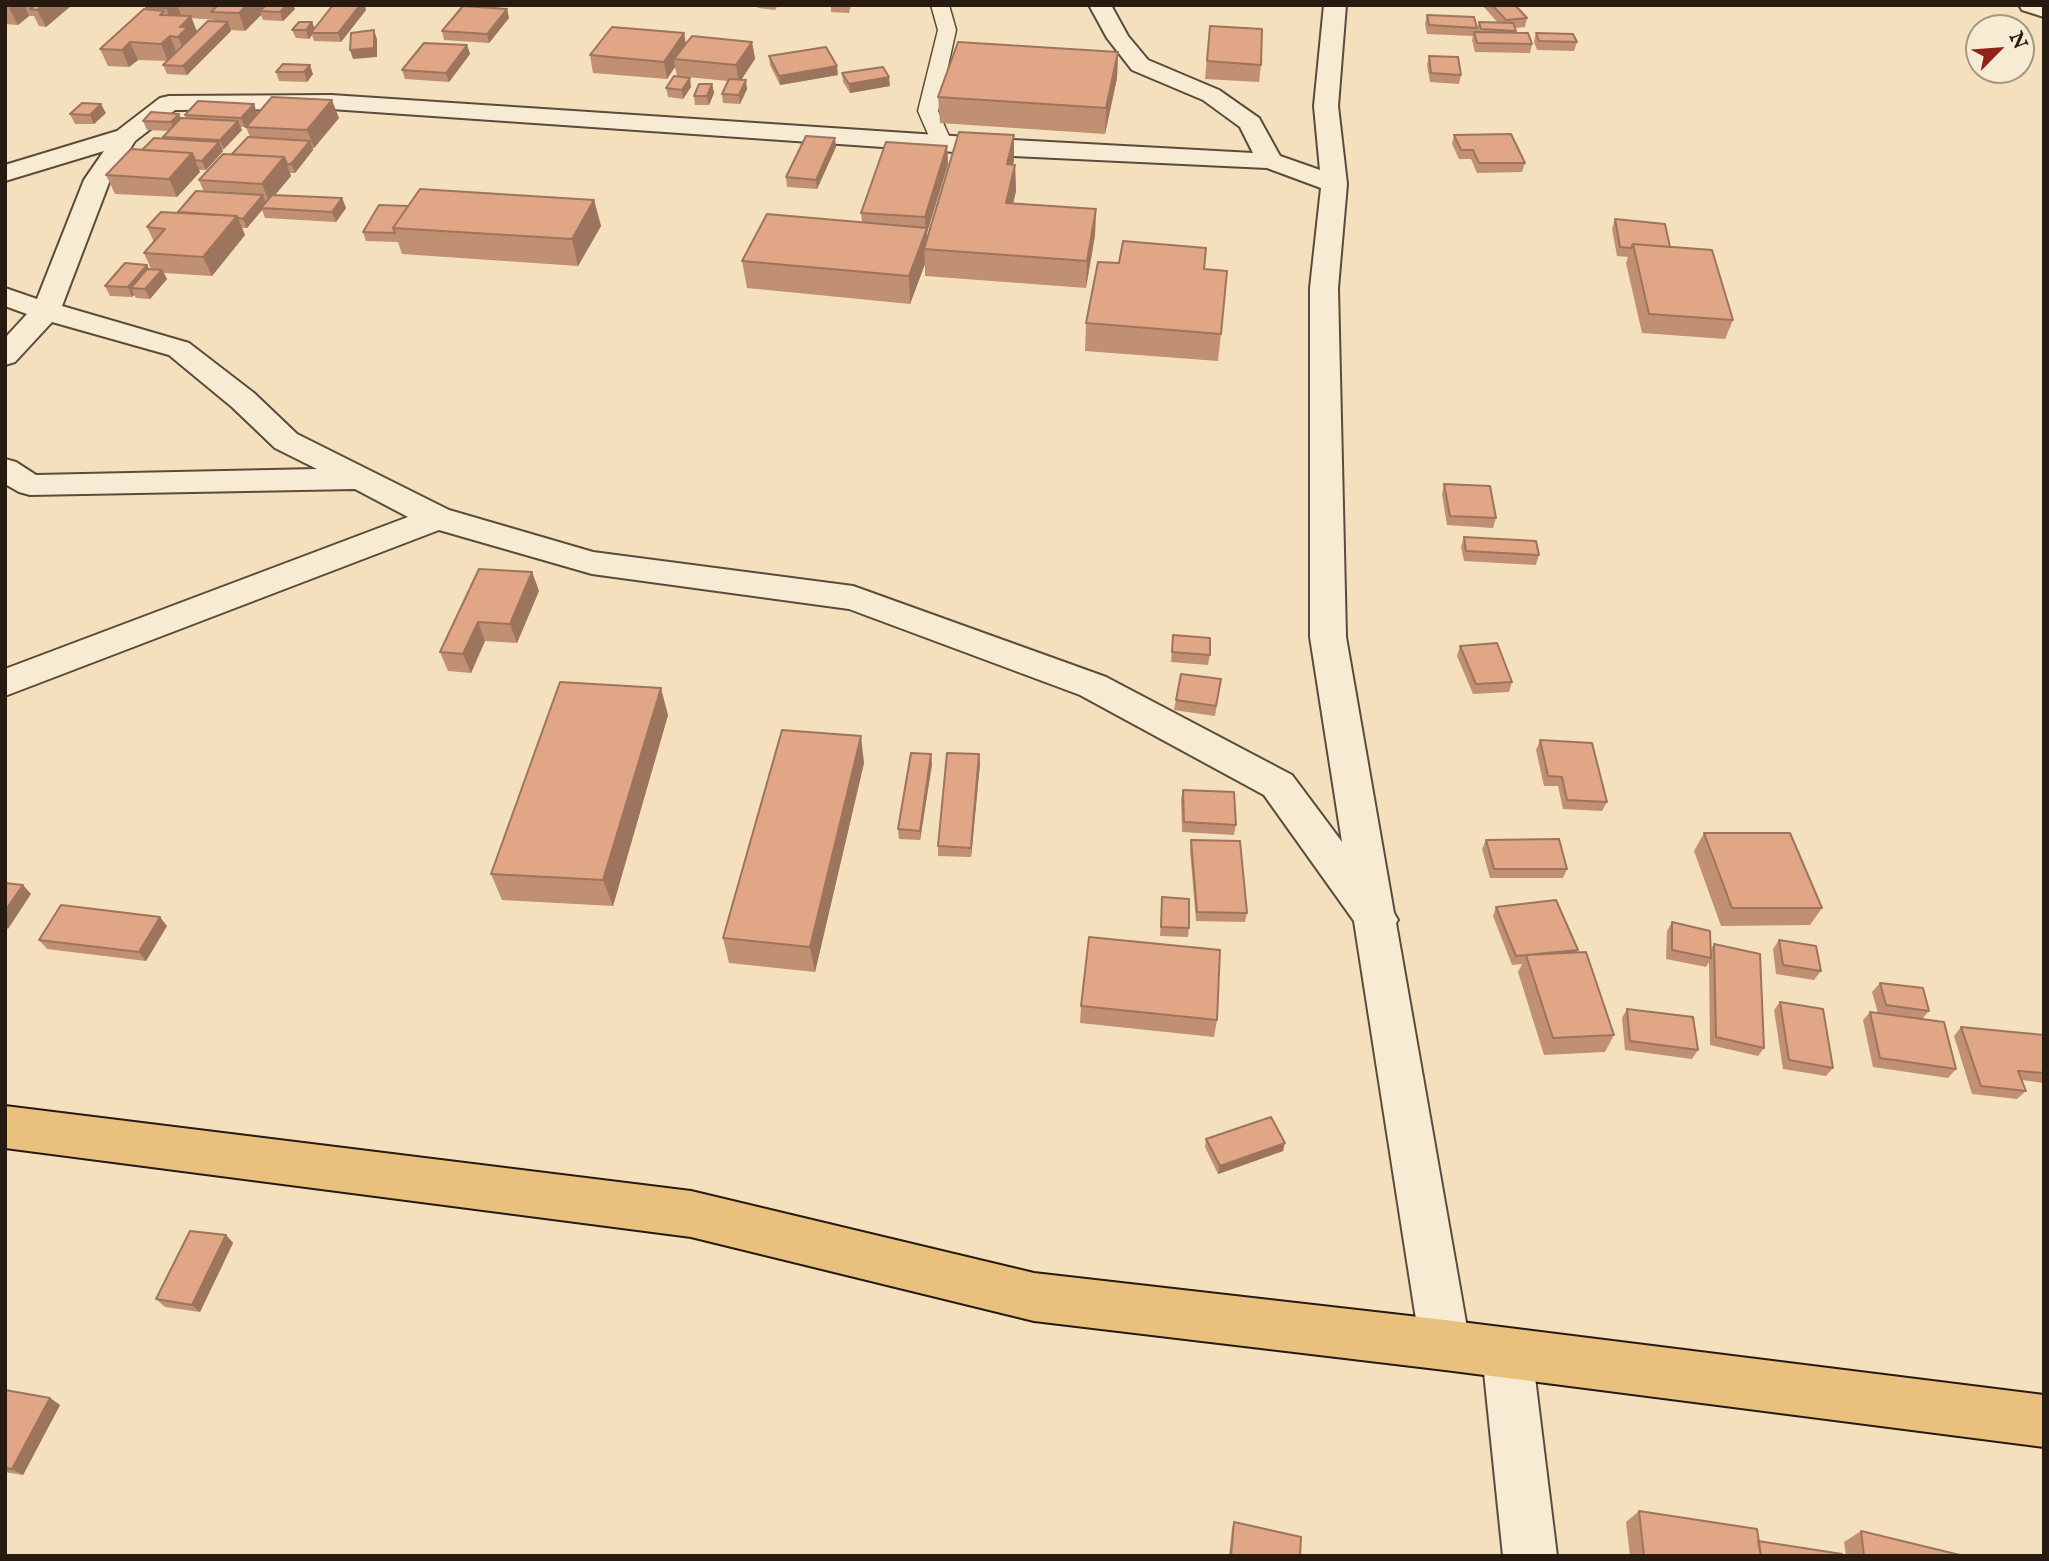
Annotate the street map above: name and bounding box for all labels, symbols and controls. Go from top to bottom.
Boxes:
north arrow [1965,14,2035,84]
text: N [2003,28,2032,53]

